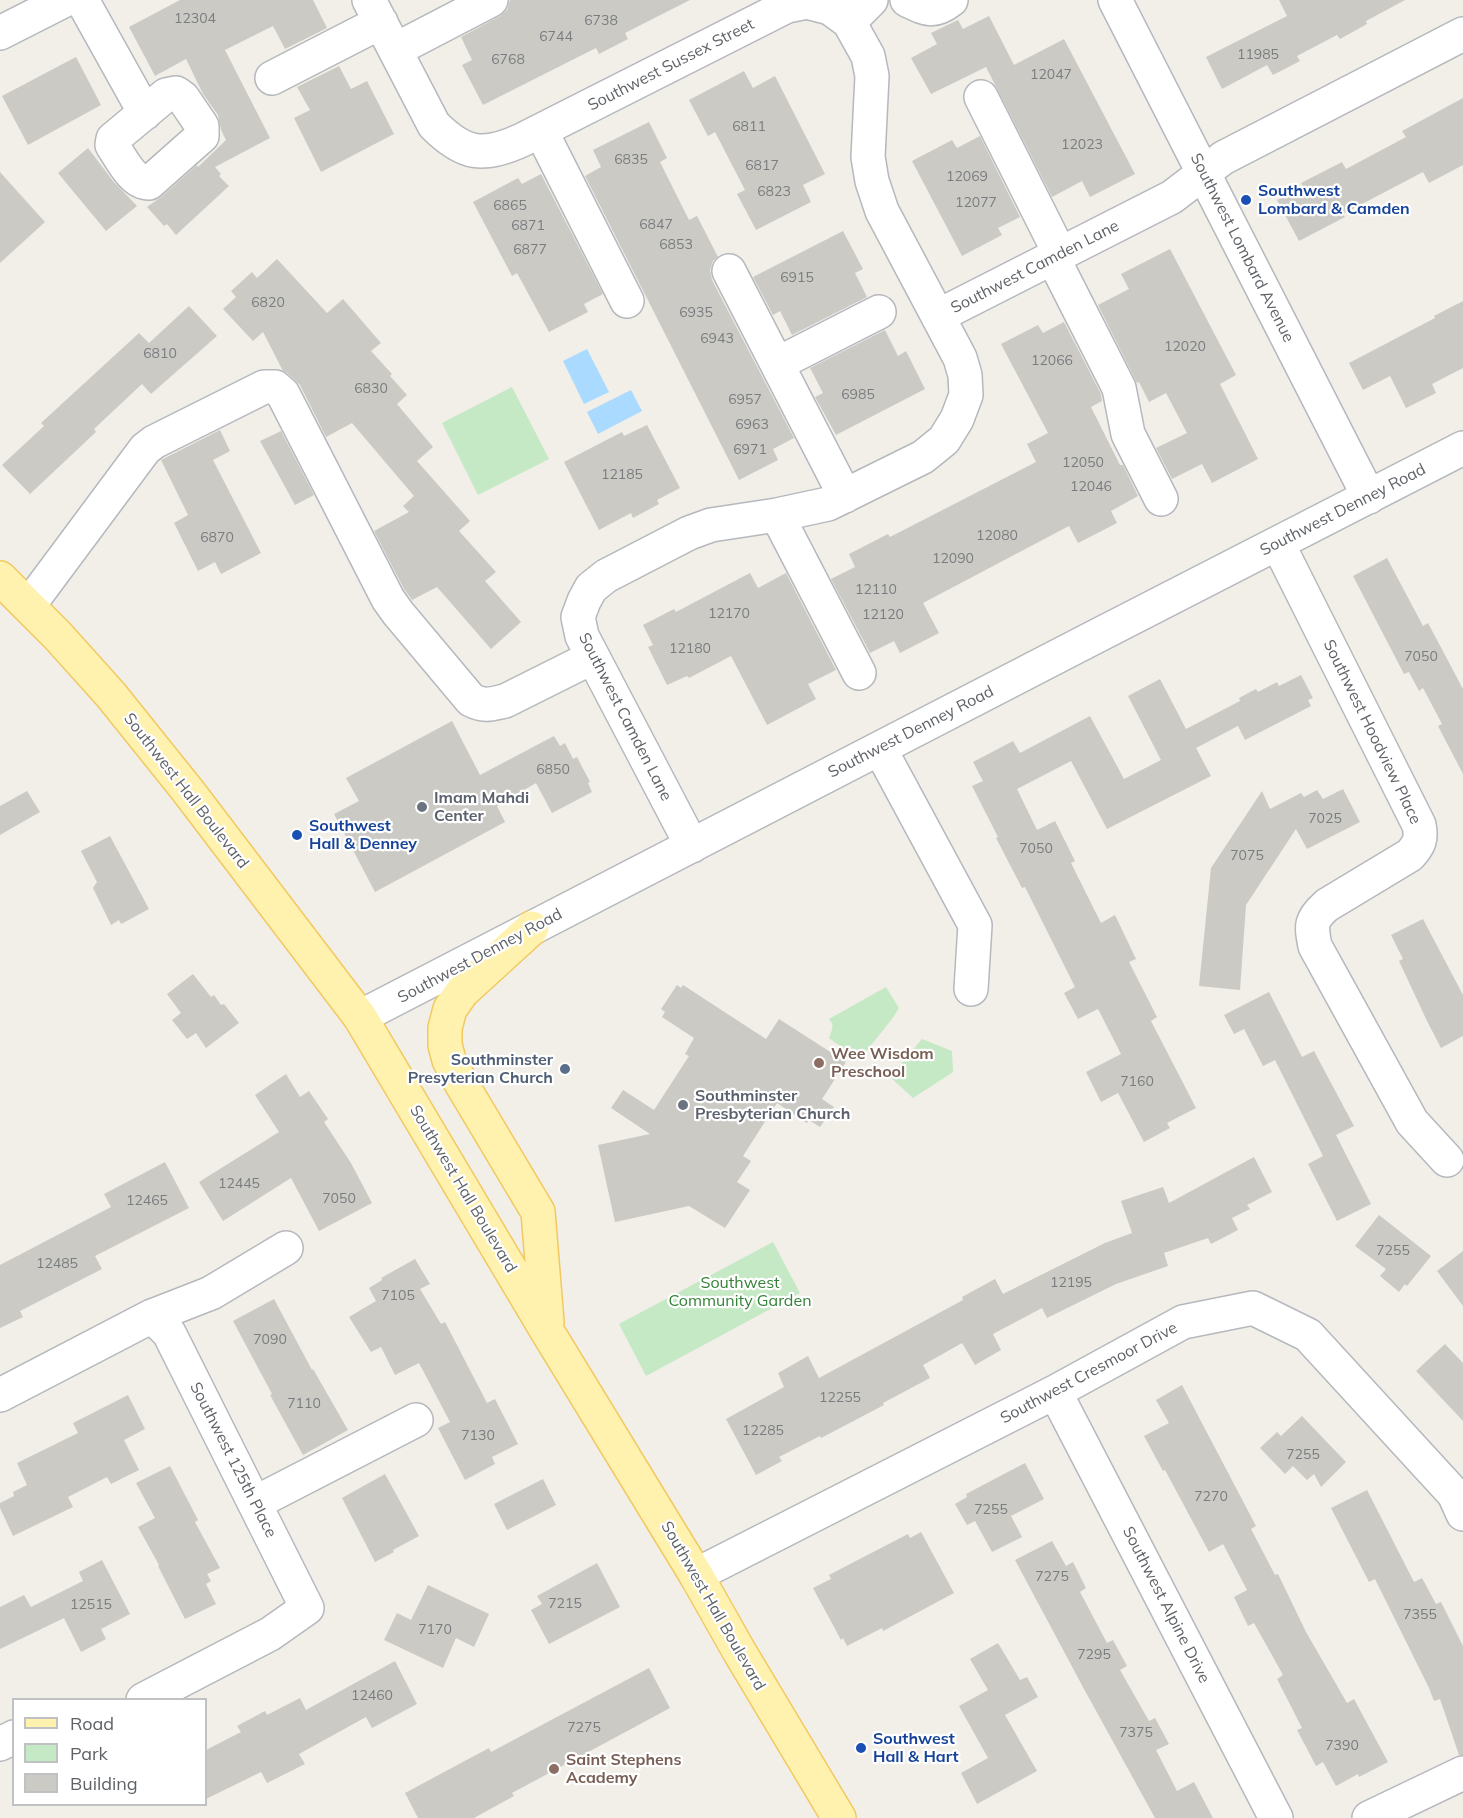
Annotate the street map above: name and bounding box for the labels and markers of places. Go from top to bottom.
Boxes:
place label: Southwest Lombard & Camden [1258,181,1410,219]
marker: Southwest Lombard & Camden [1239,193,1253,207]
place label: Imam Mahdi Center [434,788,529,826]
marker: Imam Mahdi Center [415,800,429,814]
place label: Southwest Hall & Denney [309,816,417,854]
marker: Southwest Hall & Denney [290,828,304,842]
place label: Wee Wisdom Preschool [831,1044,934,1082]
place label: Southminster Presyterian Church [408,1050,553,1088]
marker: Wee Wisdom Preschool [812,1056,826,1070]
marker: Southminster Presyterian Church [558,1062,572,1076]
place label: Southminster Presbyterian Church [695,1086,850,1124]
marker: Southminster Presbyterian Church [676,1098,690,1112]
place label: Southwest Hall & Hart [873,1729,959,1767]
marker: Southwest Hall & Hart [854,1741,868,1755]
place label: Saint Stephens Academy [566,1750,682,1788]
marker: Saint Stephens Academy [547,1762,561,1776]

